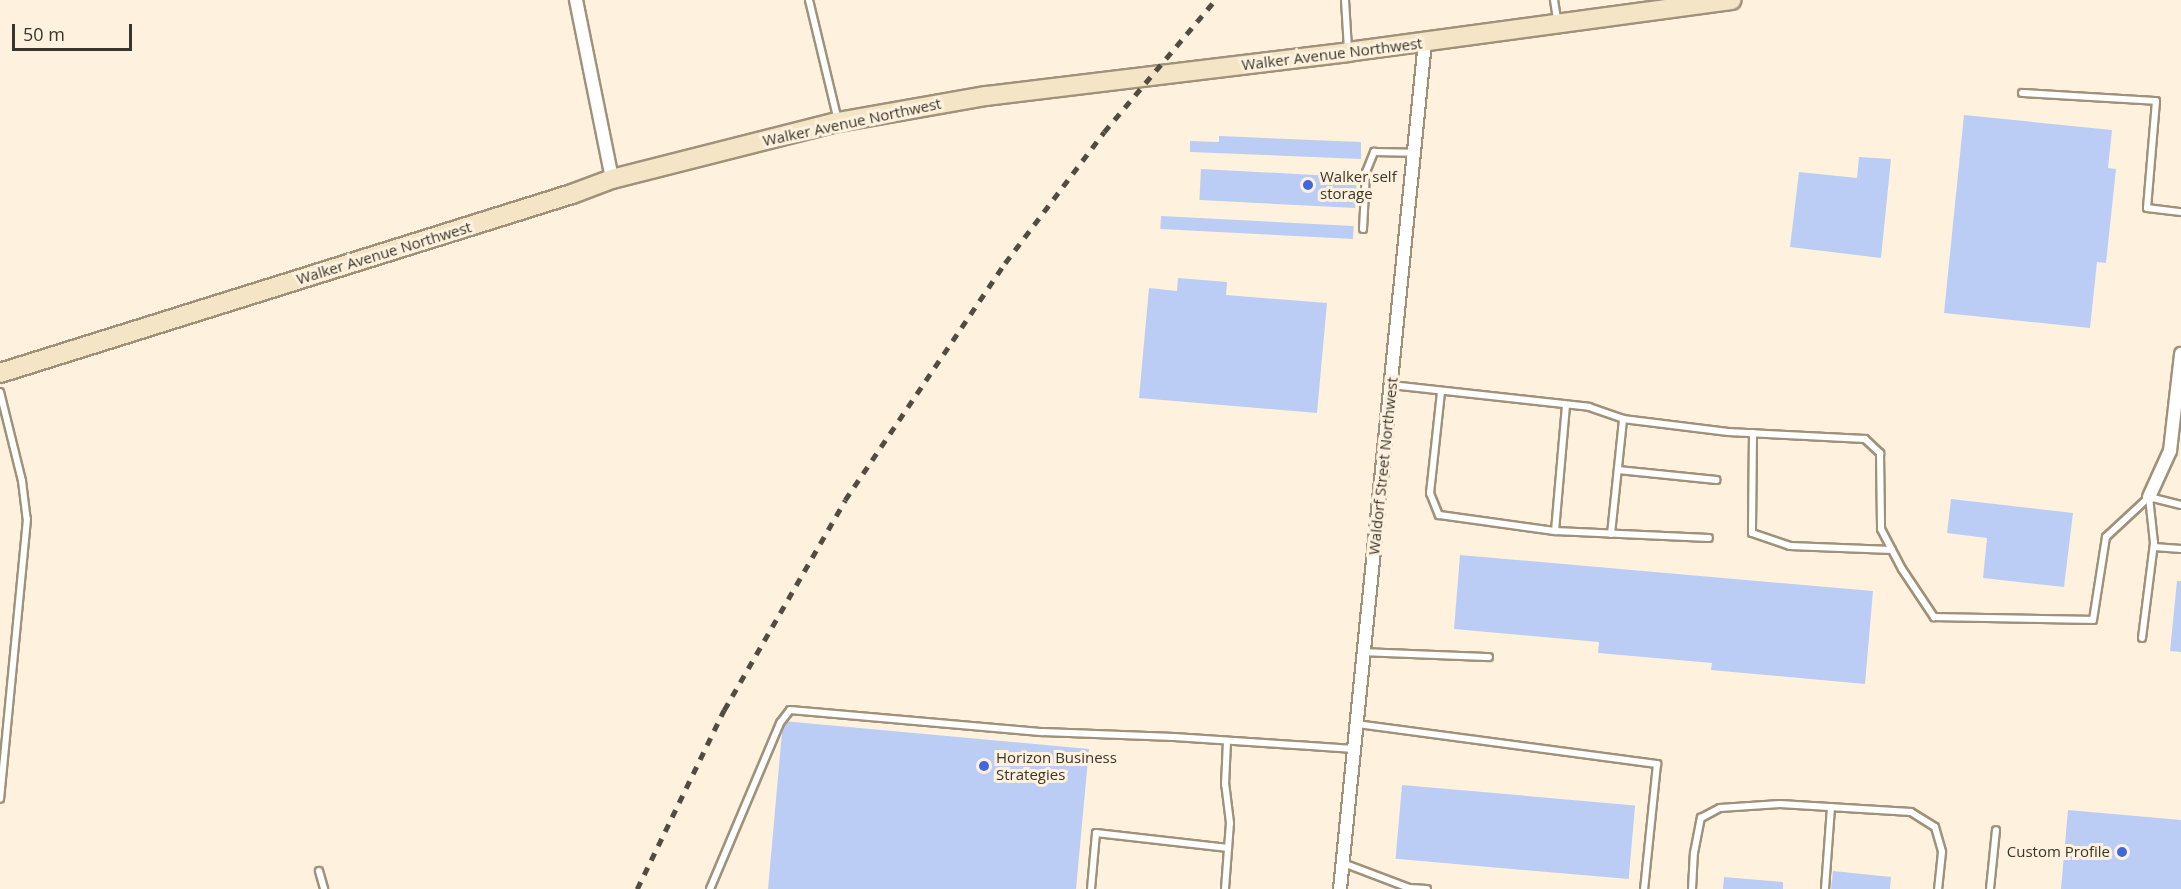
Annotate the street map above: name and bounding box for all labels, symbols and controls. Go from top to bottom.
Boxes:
scale bar [15,12,135,50]
text: 50 m [23,22,65,46]
street label: Walker Avenue Northwest [1241,34,1423,74]
street label: Walker Avenue Northwest [761,94,943,150]
place label: Walker self storage [1320,167,1397,202]
marker: Walker self storage [1301,178,1315,192]
street label: Walker Avenue Northwest [294,218,474,288]
street label: Waldorf Street Northwest [1365,376,1401,556]
place label: Horizon Business Strategies [996,748,1117,783]
marker: Horizon Business Strategies [977,759,991,773]
place label: Custom Profile [2007,843,2110,861]
marker: Custom Profile [2115,845,2129,859]

